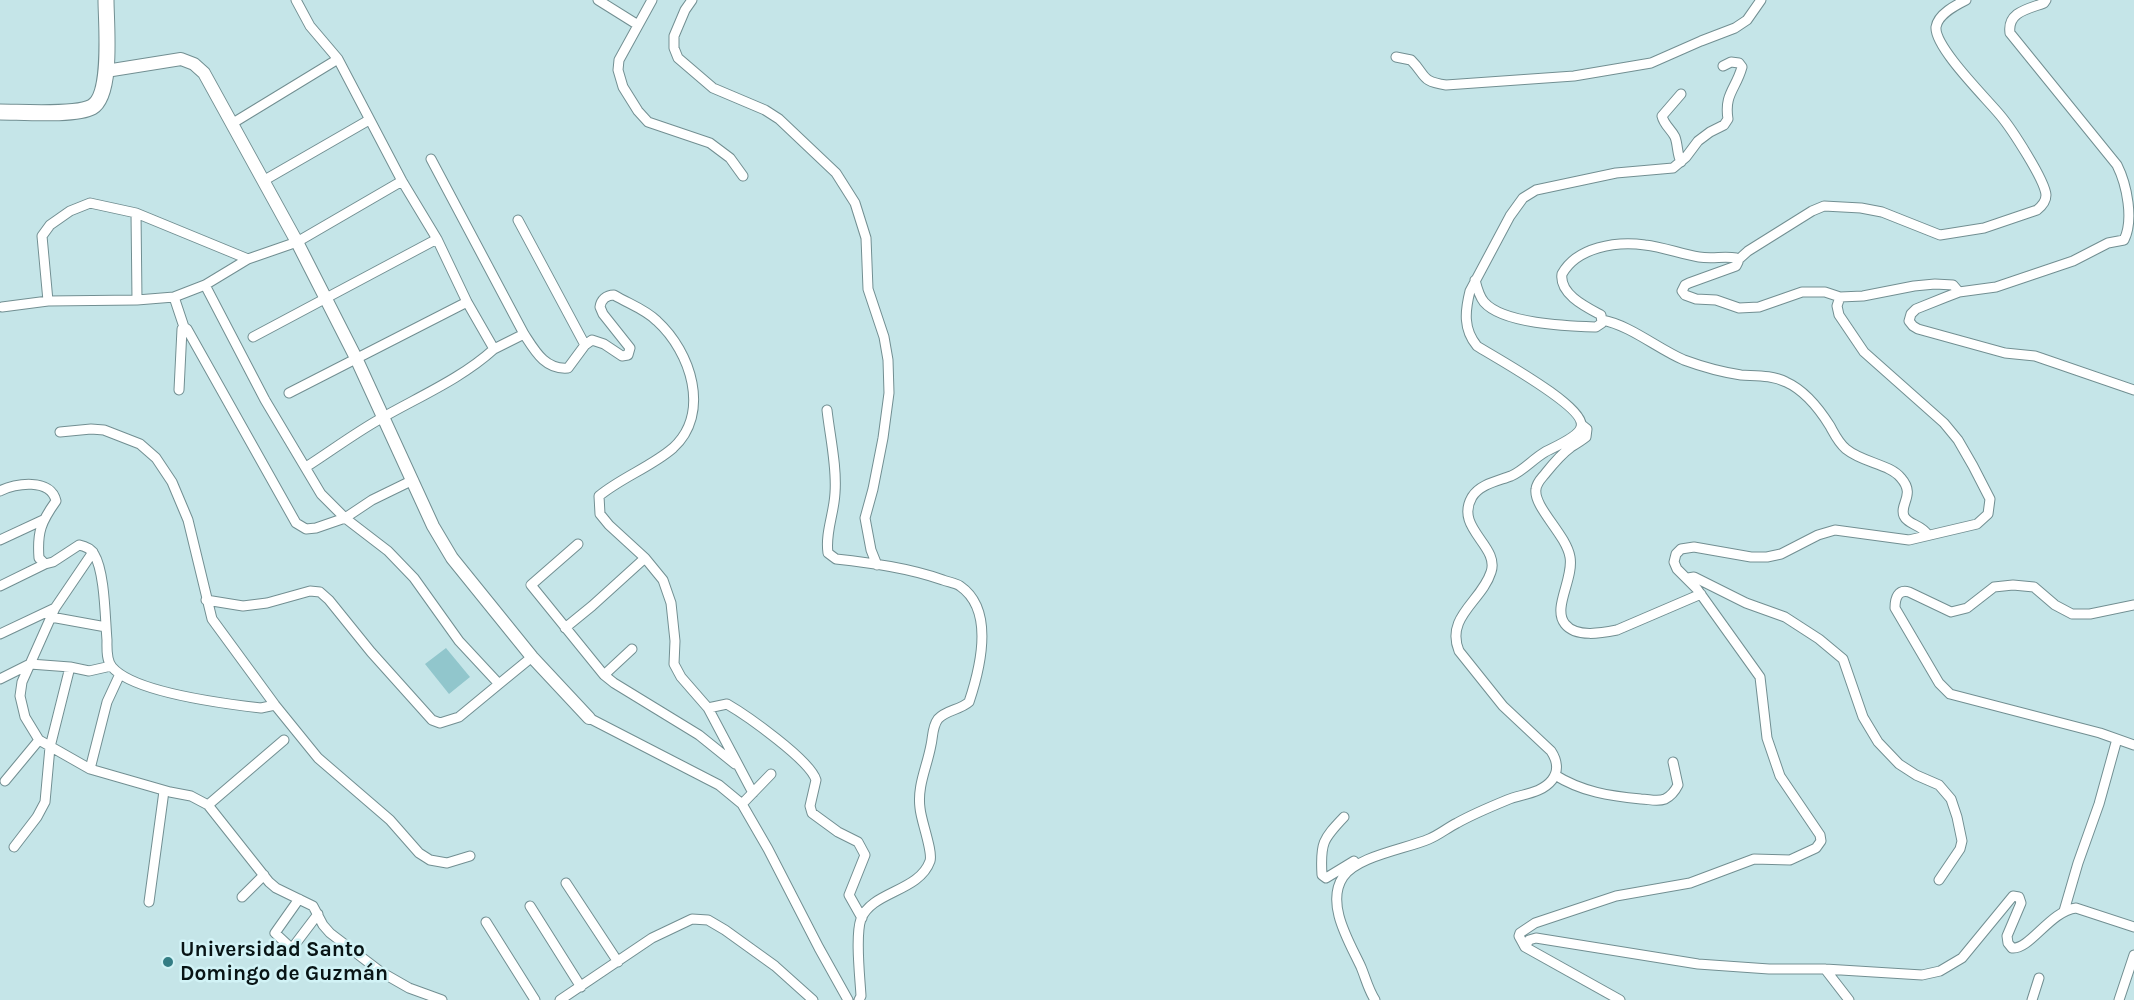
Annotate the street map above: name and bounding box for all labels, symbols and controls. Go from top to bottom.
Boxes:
place label: Universidad Santo Domingo de Guzmán [180,937,388,987]
marker: Universidad Santo Domingo de Guzmán [161,955,175,969]

